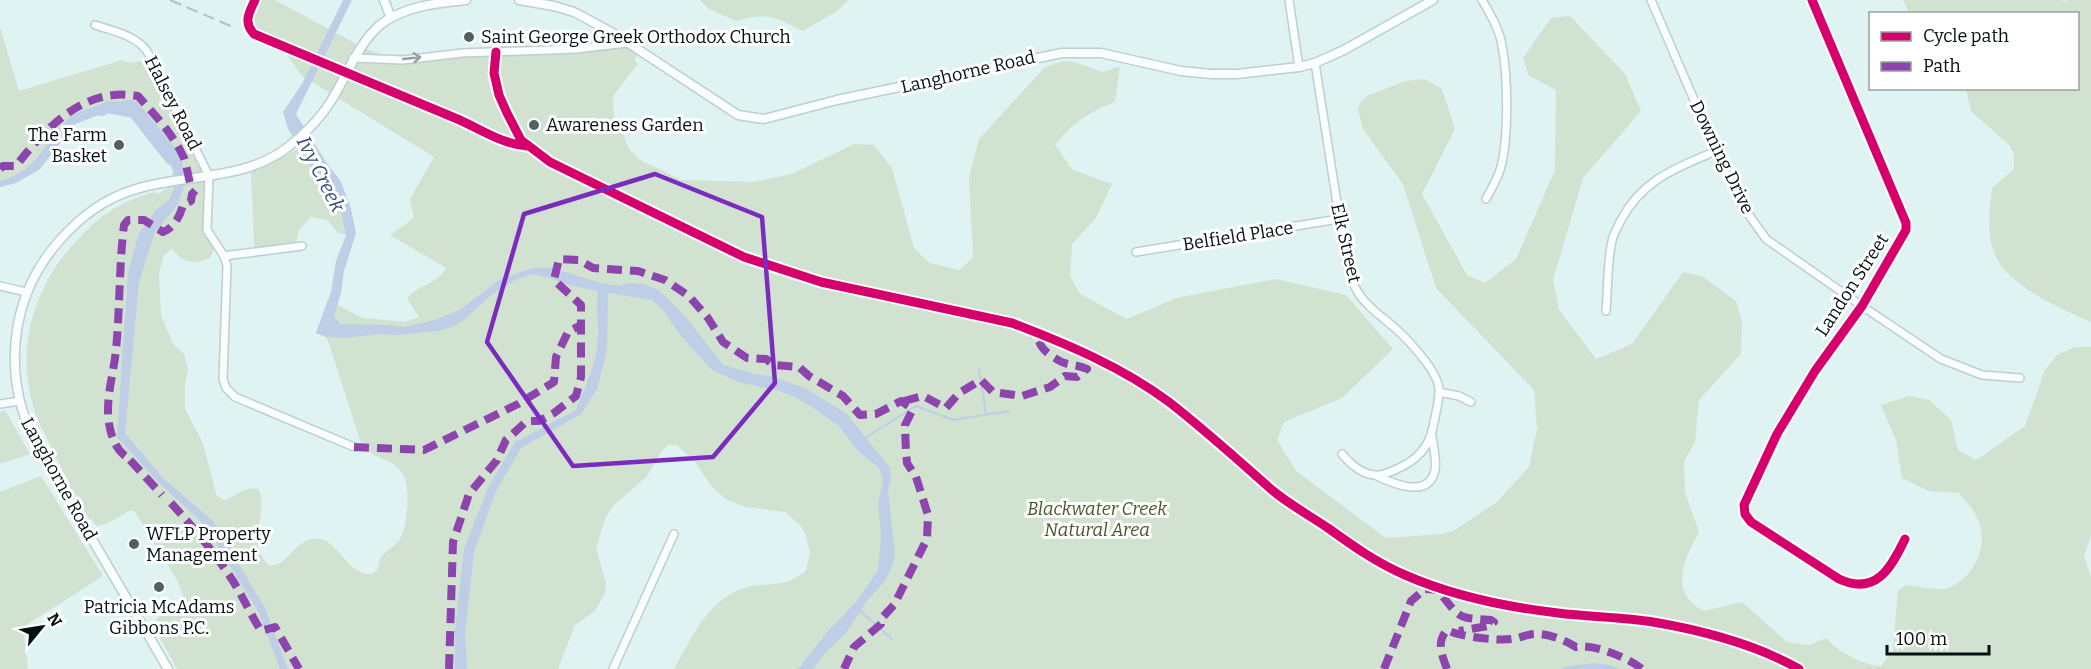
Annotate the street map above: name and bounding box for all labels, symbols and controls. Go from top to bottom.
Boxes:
legend [1869,12,2079,90]
text: Cycle path [1923,25,2009,47]
place label: Saint George Greek Orthodox Church [481,26,791,48]
marker: Saint George Greek Orthodox Church [462,30,476,44]
street label: Langhorne Road [899,46,1038,98]
street label: Halsey Road [140,52,206,154]
one-way arrow [401,53,421,64]
text: Path [1923,55,1961,77]
street label: Downing Drive [1685,97,1759,217]
place label: Awareness Garden [546,114,704,136]
marker: Awareness Garden [527,118,541,132]
place label: The Farm Basket [28,124,107,167]
water label: Ivy Creek [292,132,350,216]
marker: The Farm Basket [112,138,126,152]
street label: Elk Street [1326,201,1366,285]
street label: Belfield Place [1181,216,1295,256]
street label: Landon Street [1811,229,1894,340]
street label: Langhorne Road [16,414,102,545]
park label: Blackwater Creek Natural Area [1027,498,1167,541]
place label: WFLP Property Management [146,523,271,566]
marker: WFLP Property Management [127,537,141,551]
marker: Patricia McAdams Gibbons P.C. [152,580,166,594]
place label: Patricia McAdams Gibbons P.C. [84,596,234,639]
north arrow [12,597,72,657]
text: N [43,610,66,630]
scale bar [1887,618,1989,656]
text: 100 m [1896,628,1947,650]

